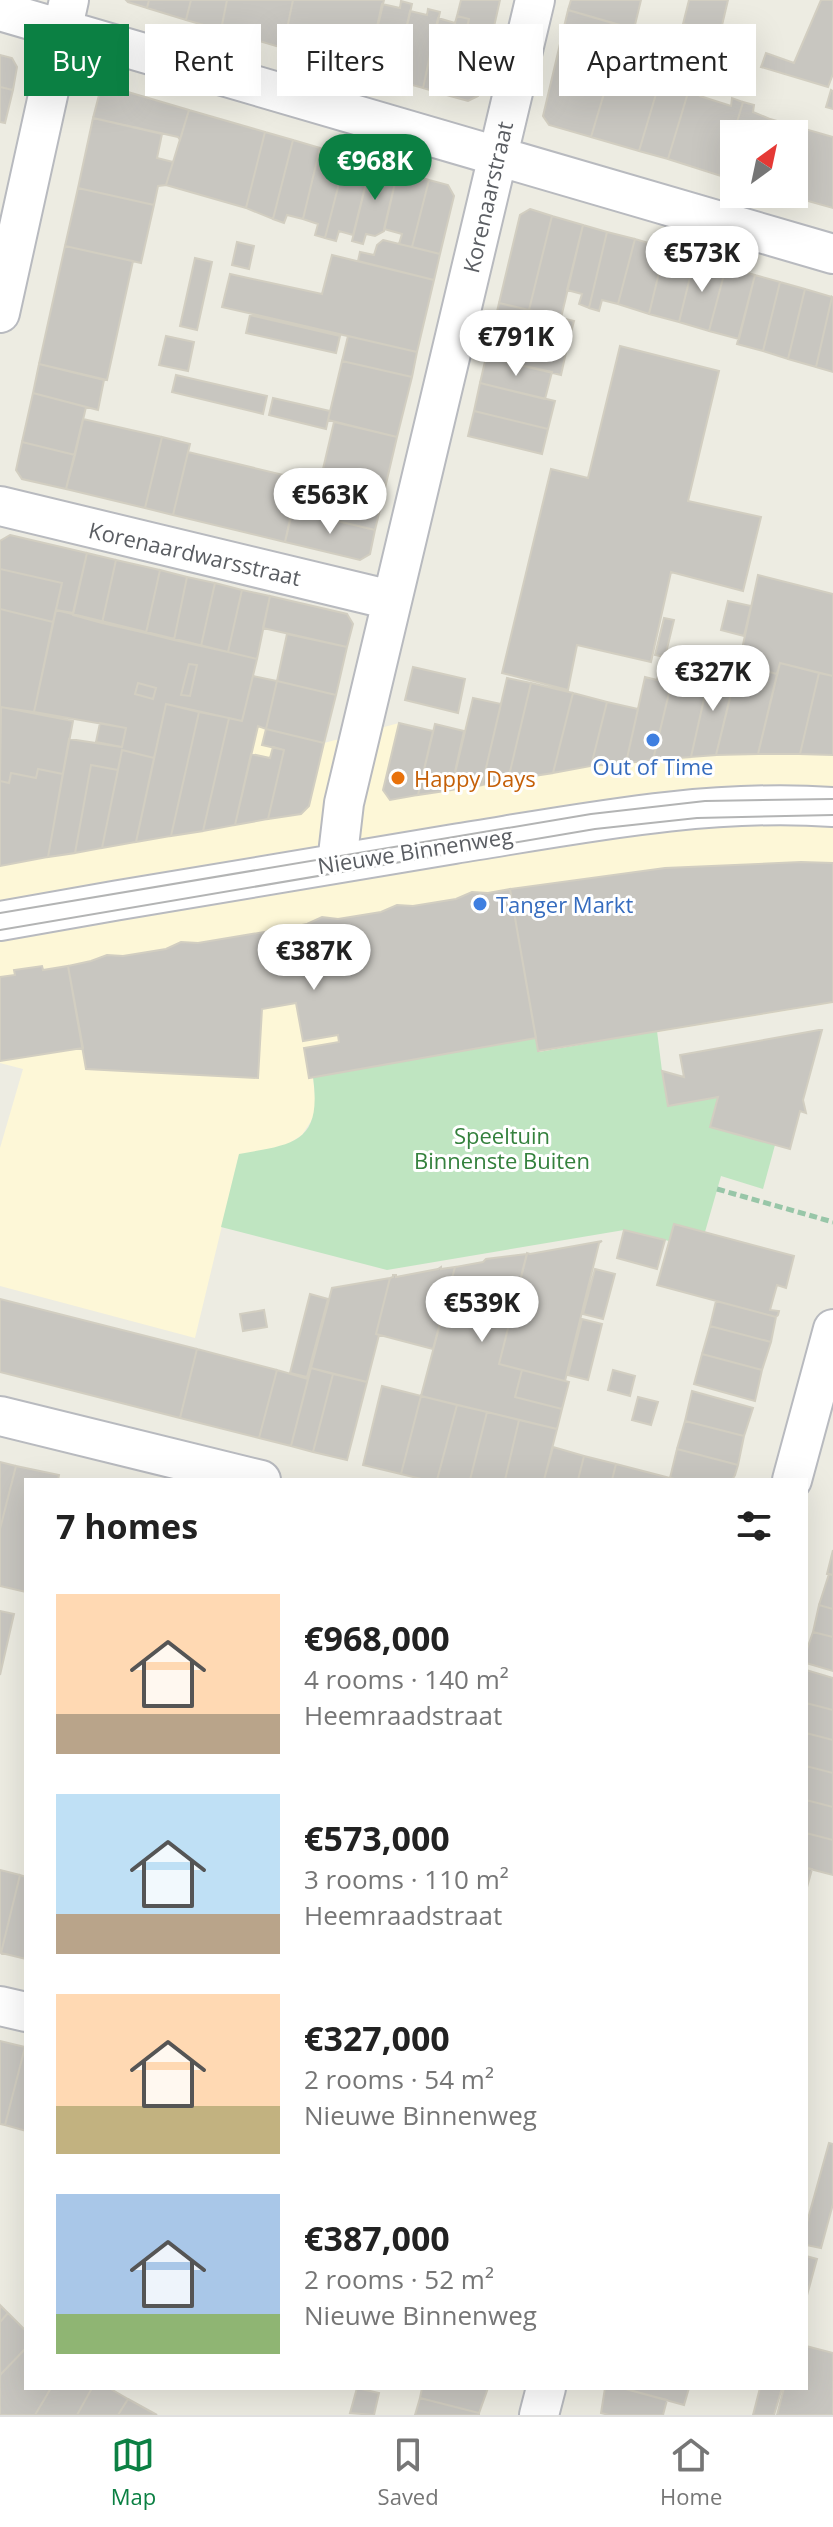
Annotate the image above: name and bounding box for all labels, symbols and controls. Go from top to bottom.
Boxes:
chip: Buy [24,24,129,96]
chip: Rent [145,24,261,96]
chip: Filters [277,24,413,96]
chip: New [429,24,543,96]
chip: Apartment [559,24,756,96]
street label: Korenaarstraat [455,118,519,276]
north arrow [720,120,808,208]
map controls [720,120,808,208]
pin: €968K [319,134,431,202]
text: €968K [337,142,413,178]
pin: €573K [646,226,758,294]
text: €573K [664,234,740,270]
pin: €791K [460,310,572,378]
text: €791K [478,318,554,354]
pin: €563K [274,468,386,536]
text: €563K [292,476,368,512]
street label: Korenaardwarsstraat [86,514,304,592]
pin: €327K [657,645,769,713]
text: €327K [675,653,751,689]
marker: Out of Time [644,731,662,749]
place label: Out of Time [593,751,713,781]
place label: Happy Days [414,763,536,793]
marker: Happy Days [389,769,407,787]
street label: Nieuwe Binnenweg [315,820,515,880]
place label: Tanger Markt [496,889,633,919]
marker: Tanger Markt [471,895,489,913]
pin: €387K [258,924,370,992]
text: €387K [276,932,352,968]
park label: Speeltuin Binnenste Buiten [414,1120,590,1175]
pin: €539K [426,1276,538,1344]
text: €539K [444,1284,520,1320]
text: 7 homes [56,1503,198,1549]
icon: filters [732,1504,776,1548]
text: €968,000 [304,1615,450,1661]
icon: home [120,1626,216,1722]
text: 4 rooms · 140 m² [304,1661,509,1697]
text: Heemraadstraat [304,1697,502,1733]
text: €573,000 [304,1815,450,1861]
icon: home [120,1826,216,1922]
text: 3 rooms · 110 m² [304,1861,509,1897]
text: Heemraadstraat [304,1897,502,1933]
text: €327,000 [304,2015,450,2061]
icon: home [120,2026,216,2122]
text: 2 rooms · 54 m² [304,2061,494,2097]
text: Nieuwe Binnenweg [304,2097,537,2133]
text: €387,000 [304,2215,450,2261]
icon: home [120,2226,216,2322]
text: 2 rooms · 52 m² [304,2261,494,2297]
text: Nieuwe Binnenweg [304,2297,537,2333]
tab: Map [111,2433,156,2511]
tab: Saved [378,2433,439,2511]
tab: Home [660,2433,722,2511]

